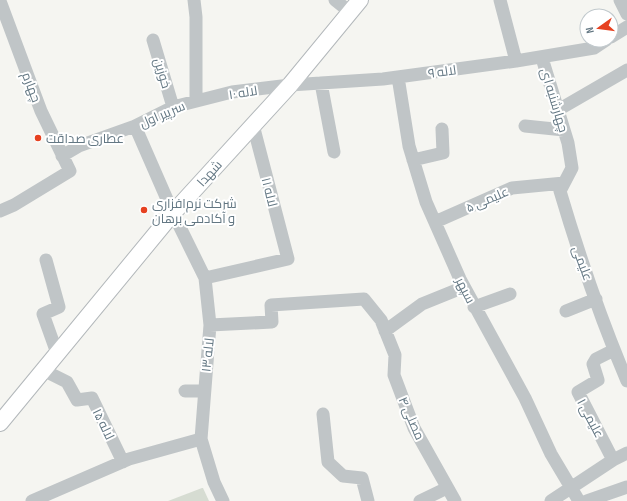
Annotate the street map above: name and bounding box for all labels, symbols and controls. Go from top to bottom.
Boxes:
north arrow [579,8,619,48]
text: N [583,26,597,35]
street label: خوزین [150,56,174,90]
street label: ۹ لاله [427,62,457,82]
street label: چهارشنبه ای [536,66,571,135]
street label: چهارم [17,70,44,105]
street label: لاله ۱۰ [228,83,259,103]
street label: سرپیر اول [137,98,188,133]
place label: عطاری صداقت [46,131,124,147]
marker: عطاری صداقت [33,133,43,143]
street label: شهدا [194,157,226,190]
street label: ۱۱ لاله [258,176,280,209]
street label: ۵ علیمی [464,184,511,216]
place label: شرکت نرم‌افزاری و آکادمی برهان [152,196,237,227]
marker: شرکت نرم‌افزاری و آکادمی برهان [139,205,149,215]
street label: علیمی [568,244,596,283]
street label: سپهر [451,274,478,306]
street label: لاله ۱۳ [198,337,218,373]
street label: ۴ مصلی [394,394,428,443]
street label: ۱ علیمی [573,396,607,441]
street label: ۱۵ لاله [89,406,117,443]

